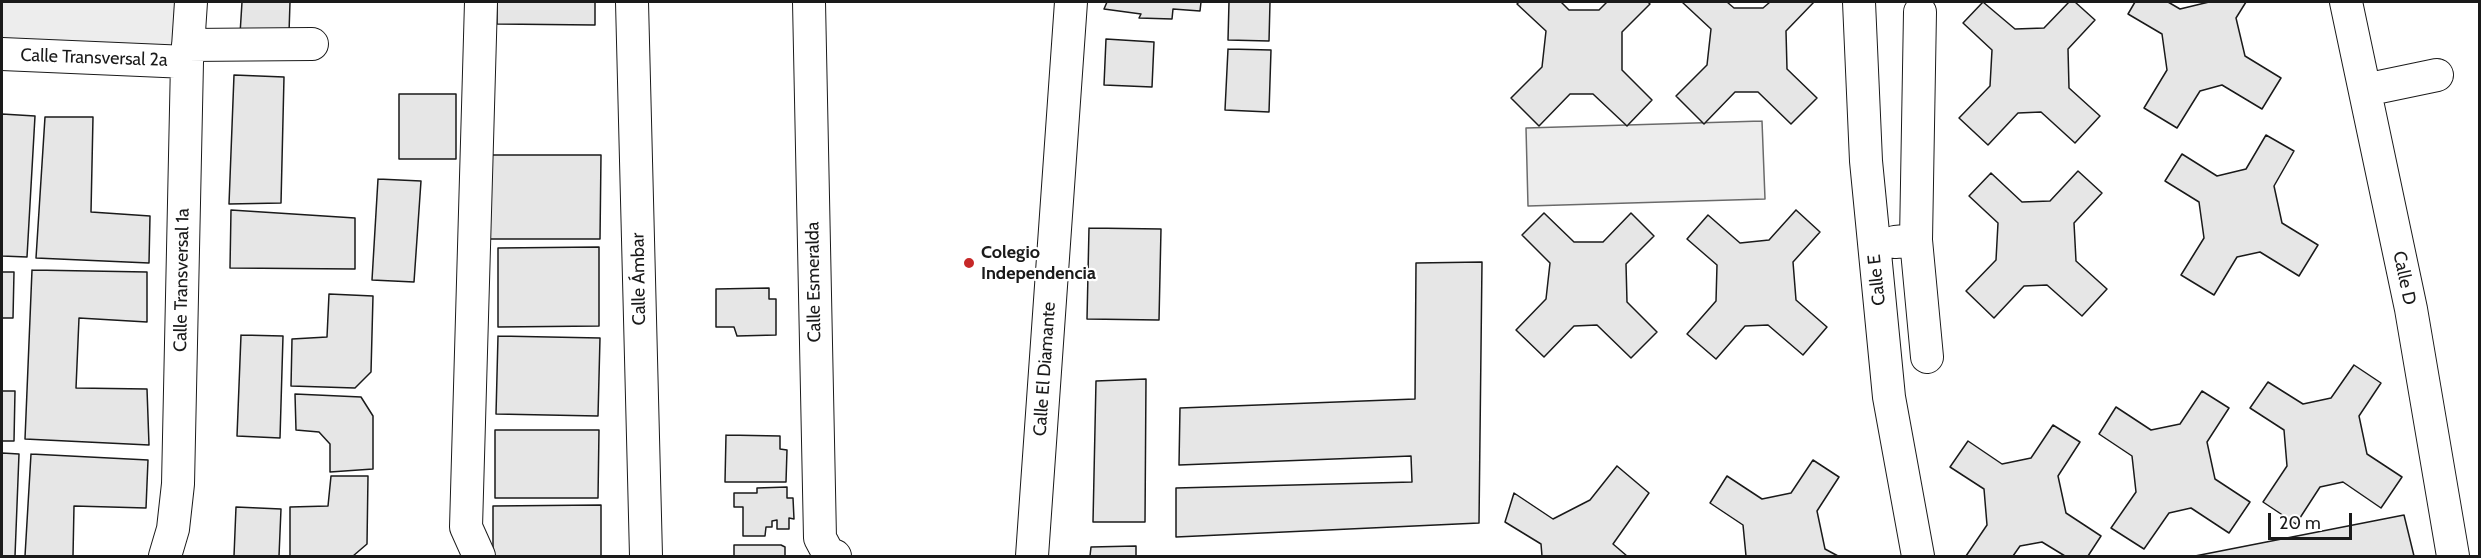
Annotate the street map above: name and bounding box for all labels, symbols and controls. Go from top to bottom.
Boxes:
street label: Calle Transversal 2a [20,45,168,71]
street label: Calle Transversal 1a [170,208,194,352]
street label: Calle Esmeralda [802,221,826,343]
street label: Calle Ámbar [627,233,651,325]
place label: Colegio Independencia [981,242,1096,284]
street label: Calle D [2388,249,2420,307]
street label: Calle E [1864,253,1890,307]
marker: Colegio Independencia [962,256,976,270]
street label: Calle El Diamante [1030,301,1060,437]
scale bar [2271,501,2355,539]
text: 20 m [2279,512,2321,534]

